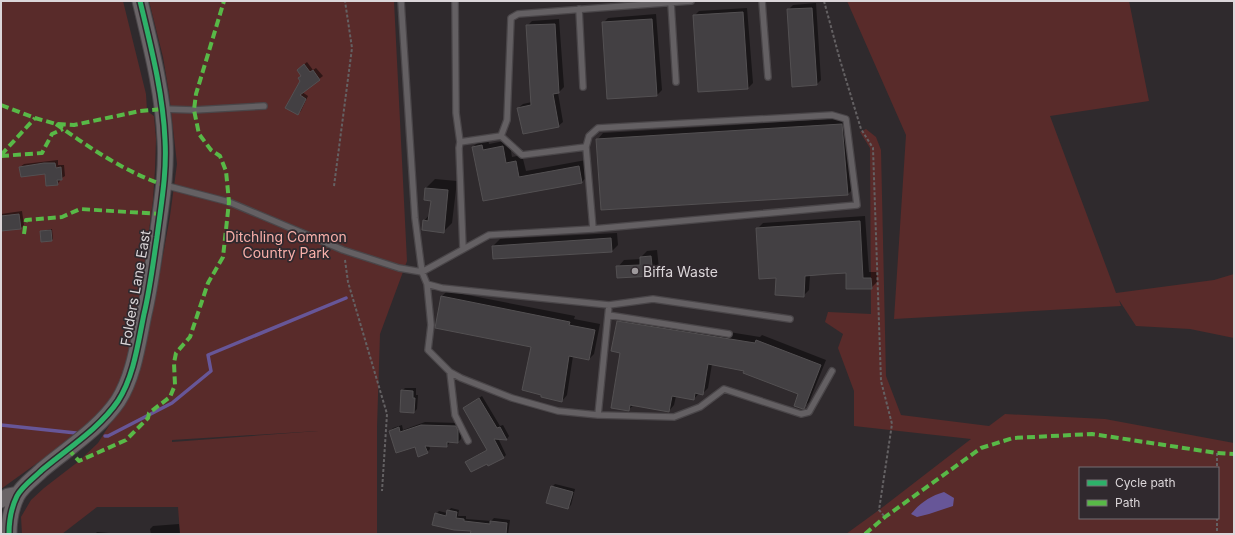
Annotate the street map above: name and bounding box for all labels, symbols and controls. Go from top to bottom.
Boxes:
street label: Folders Lane East [116,228,154,347]
park label: Ditchling Common Country Park [225,228,347,261]
place label: Biffa Waste [643,263,718,280]
marker: Biffa Waste [630,266,640,276]
legend [1079,467,1219,519]
text: Cycle path [1115,475,1176,490]
text: Path [1115,495,1140,510]

